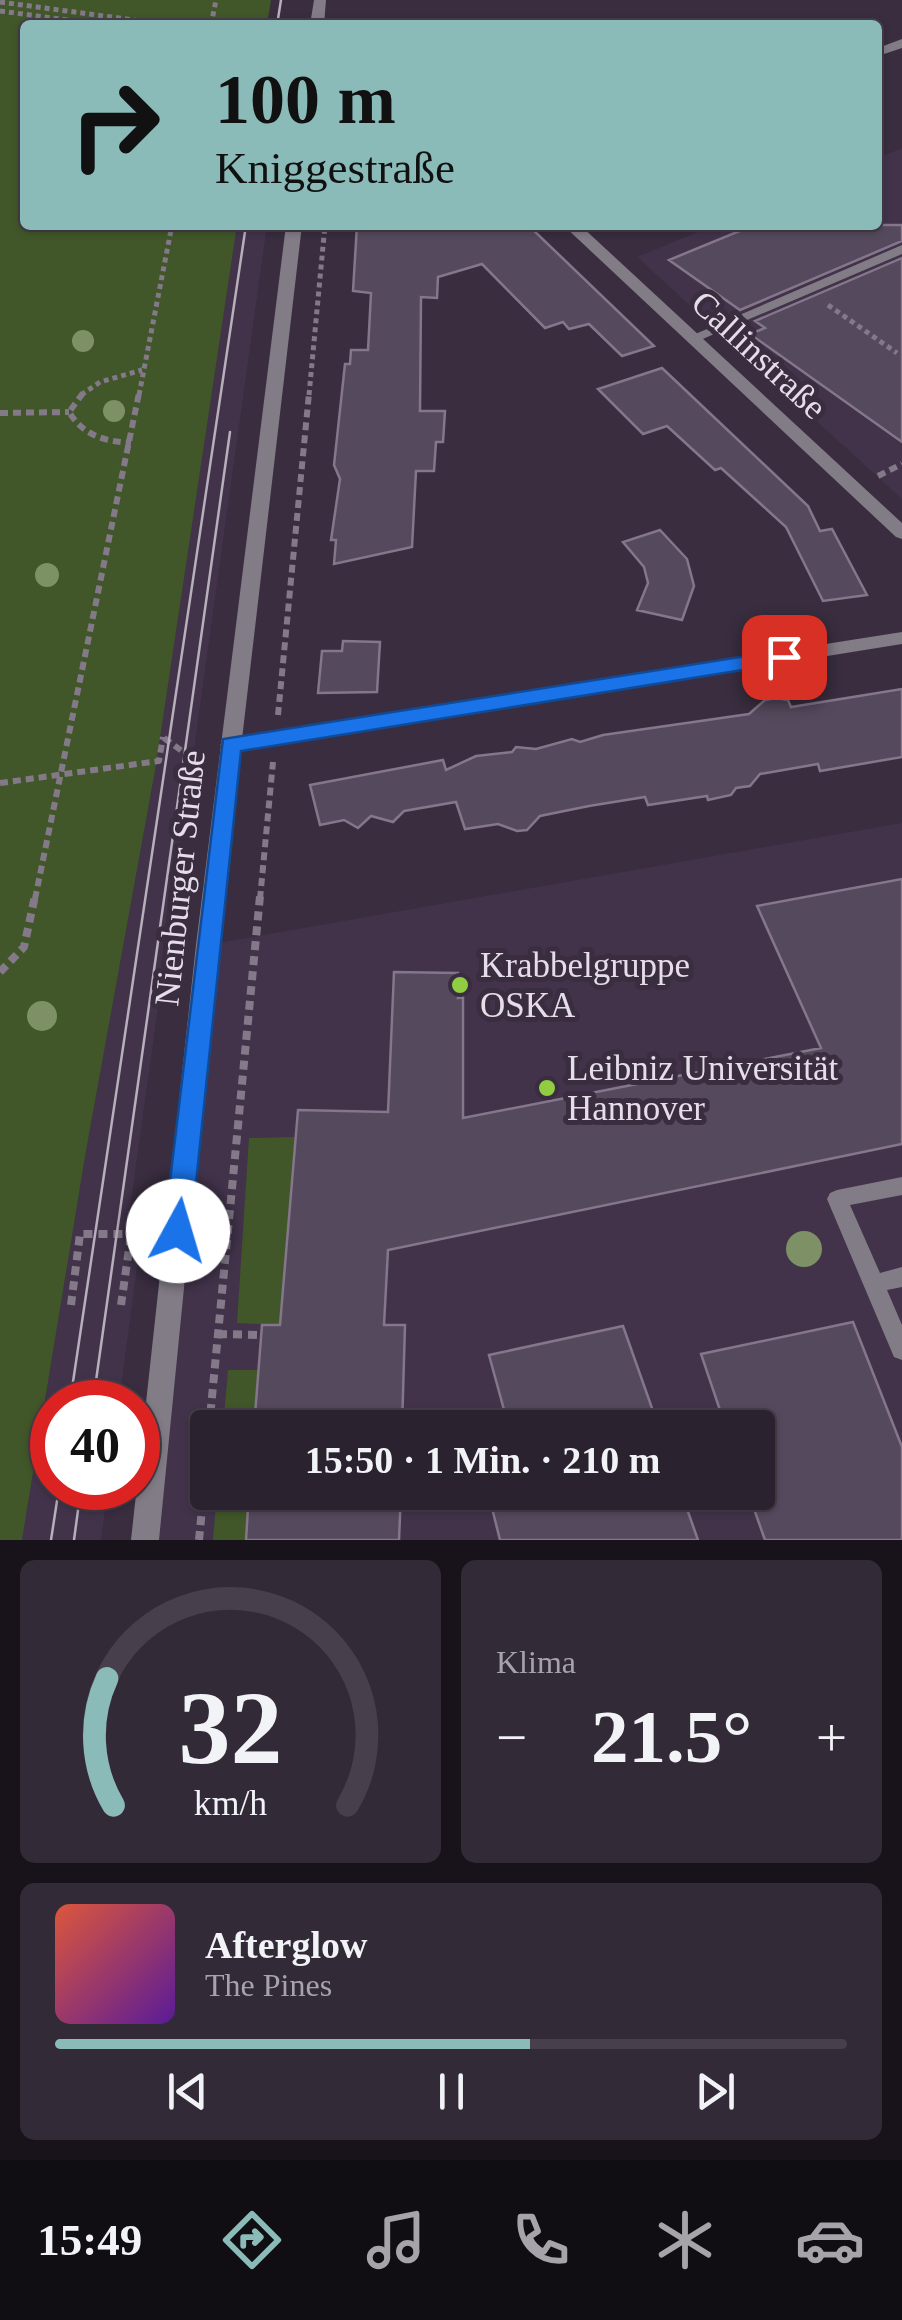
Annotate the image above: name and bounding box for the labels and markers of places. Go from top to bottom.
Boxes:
pin [742,615,827,700]
place label: Krabbelgruppe OSKA [480,946,690,1025]
marker: Krabbelgruppe OSKA [449,974,471,996]
place label: Leibniz Universität Hannover [567,1049,838,1128]
marker: Leibniz Universität Hannover [536,1077,558,1099]

